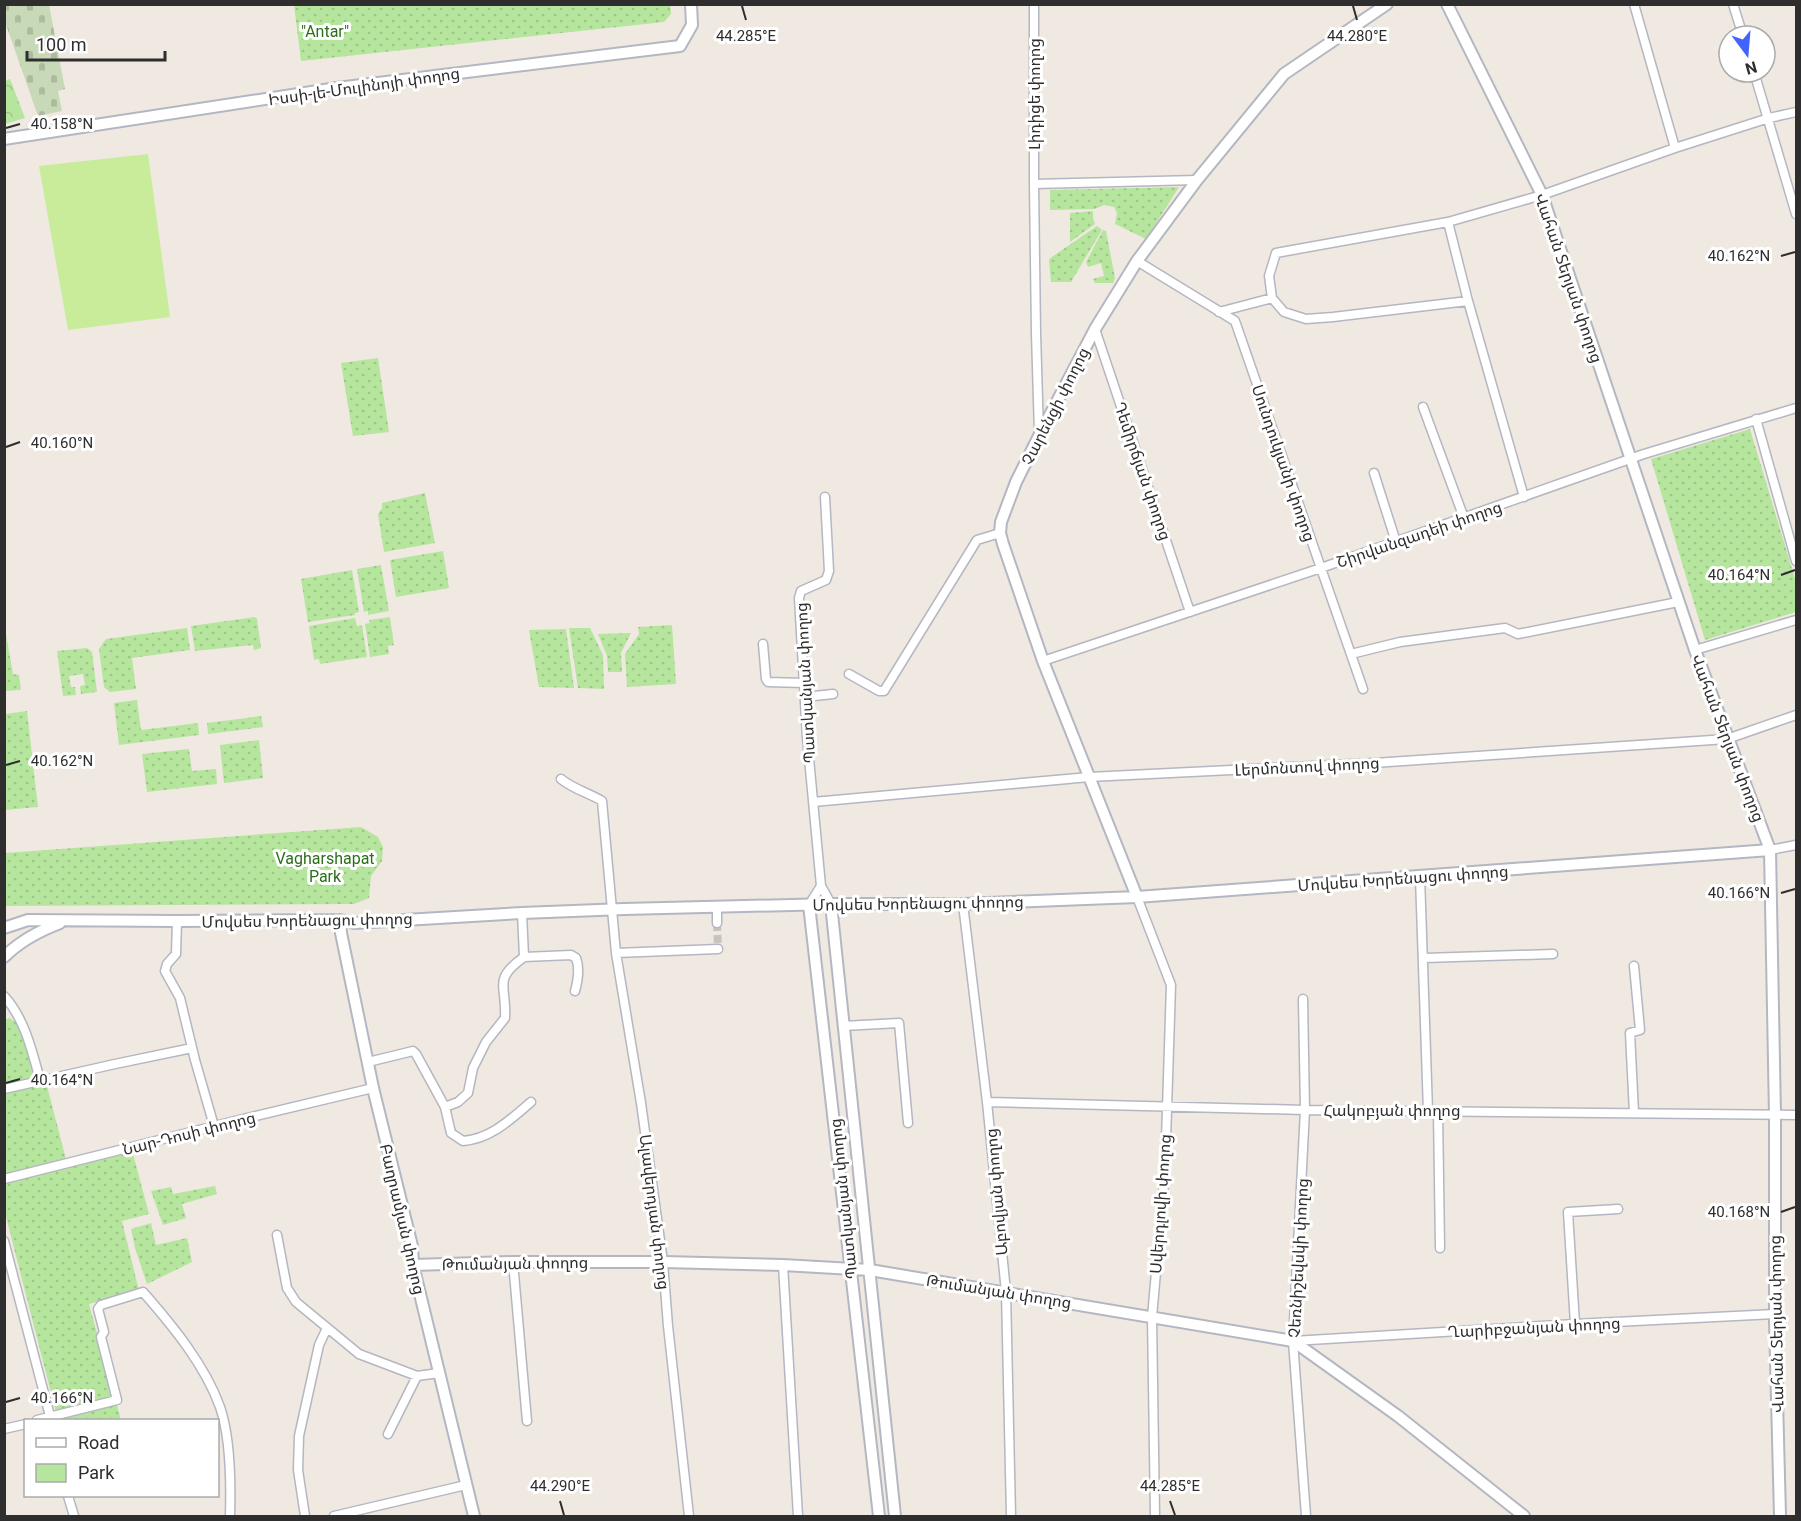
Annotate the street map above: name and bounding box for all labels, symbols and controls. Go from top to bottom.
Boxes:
park label: "Antar" [301,22,349,41]
scale bar [27,24,165,62]
north arrow [1717,24,1777,84]
text: 44.285°E [716,27,777,45]
text: 44.280°E [1327,27,1388,45]
text: 100 m [36,34,87,55]
street label: Լիդիցե փողոց [1025,38,1044,150]
text: N [1743,57,1759,79]
street label: Իսսի-լե-Մուլինոյի փողոց [267,64,461,109]
text: 40.158°N [31,115,93,133]
street label: Վահան Տերյան փողոց [1531,191,1607,365]
text: 40.162°N [1708,247,1770,265]
street label: Չարենցի փողոց [1018,344,1093,468]
street label: Սունդուկյանի փողոց [1248,382,1319,544]
street label: Դեմիրճյան փողոց [1110,399,1175,543]
text: 40.160°N [31,434,93,452]
street label: Շիրվանզադեի փողոց [1334,497,1504,572]
text: 40.164°N [1708,566,1770,584]
street label: Պատկանյան փողոց [792,602,819,764]
street label: Վահան Տերյան փողոց [1687,652,1768,825]
text: 40.162°N [31,752,93,770]
street label: Լերմոնտով փողոց [1234,753,1380,780]
park label: Vagharshapat Park [275,849,375,886]
street label: Մովսես Խորենացու փողոց [1297,862,1509,895]
text: 40.166°N [1708,884,1770,902]
street label: Մովսես Խորենացու փողոց [812,892,1024,915]
street label: Մովսես Խորենացու փողոց [201,909,413,932]
text: 40.164°N [31,1071,93,1089]
street label: Հակոբյան փողոց [1324,1101,1460,1120]
street label: Նար-Դոսի փողոց [121,1108,258,1159]
street label: Պատկանյան փողոց [826,1118,861,1280]
street label: Աբովյան փողոց [981,1128,1012,1256]
street label: Ալավերդյան փողոց [636,1133,673,1291]
street label: Սվերդլովի փողոց [1146,1133,1175,1275]
street label: Բաղրամյան փողոց [376,1142,429,1296]
street label: Չեռնիշեվսկի փողոց [1285,1178,1312,1338]
text: 40.168°N [1708,1203,1770,1221]
street label: Վահան Տերյան փողոց [1765,1235,1788,1413]
street label: Թումանյան փողոց [442,1253,589,1274]
street label: Թումանյան փողոց [925,1271,1073,1312]
street label: Ղարիբջանյան փողոց [1447,1313,1621,1342]
text: 40.166°N [31,1389,93,1407]
legend [24,1419,219,1497]
text: Road [78,1432,119,1453]
text: Park [78,1462,115,1483]
text: 44.290°E [530,1477,591,1495]
text: 44.285°E [1140,1477,1201,1495]

